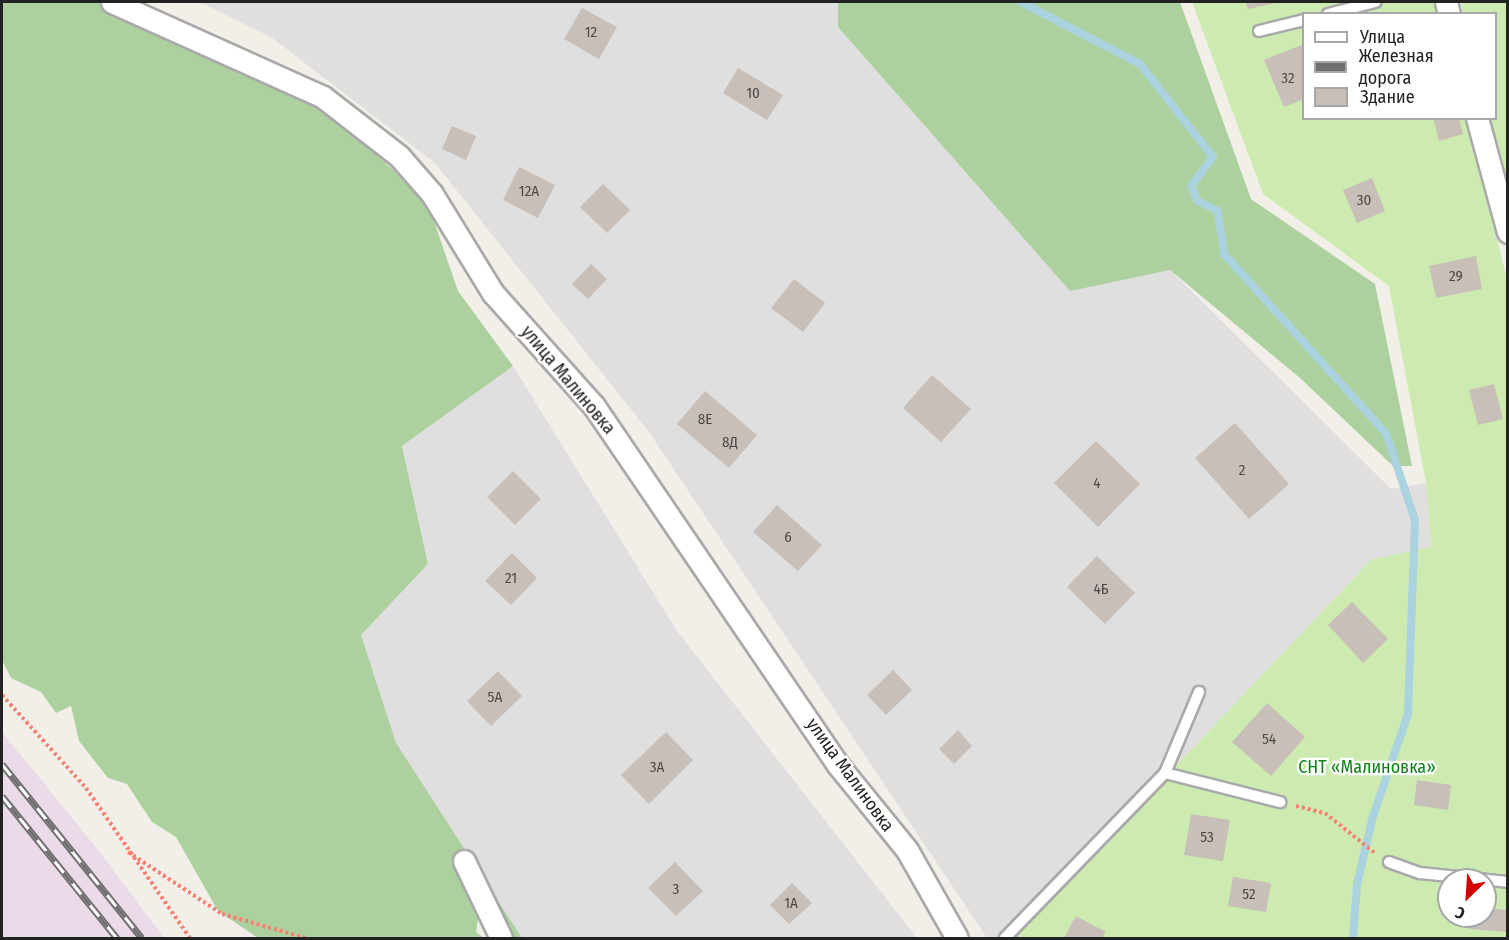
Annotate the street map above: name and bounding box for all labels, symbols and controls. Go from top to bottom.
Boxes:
legend [1302,12,1497,120]
house number: 12 [585,24,597,42]
text: Улица [1360,26,1405,48]
text: Железная дорога [1359,45,1434,89]
house number: 32 [1281,70,1295,88]
house number: 10 [746,85,760,103]
text: Здание [1360,86,1415,108]
house number: 12А [519,183,539,201]
house number: 30 [1357,192,1371,210]
house number: 29 [1449,268,1463,286]
street label: улица Малиновка [516,321,620,439]
house number: 8Е [698,411,712,429]
house number: 8Д [722,434,738,452]
house number: 2 [1239,462,1245,480]
house number: 4 [1093,475,1101,493]
house number: 6 [784,529,792,547]
house number: 21 [505,570,517,588]
house number: 4Б [1093,581,1109,599]
house number: 5А [488,689,502,707]
street label: улица Малиновка [802,714,898,836]
house number: 54 [1262,731,1276,749]
park label: СНТ «Малиновка» [1298,756,1436,778]
house number: 3А [650,759,664,777]
house number: 53 [1200,829,1214,847]
north arrow [1437,868,1497,928]
house number: 3 [673,881,679,899]
house number: 52 [1242,886,1256,904]
house number: 1А [784,895,798,913]
text: С [1452,903,1468,923]

